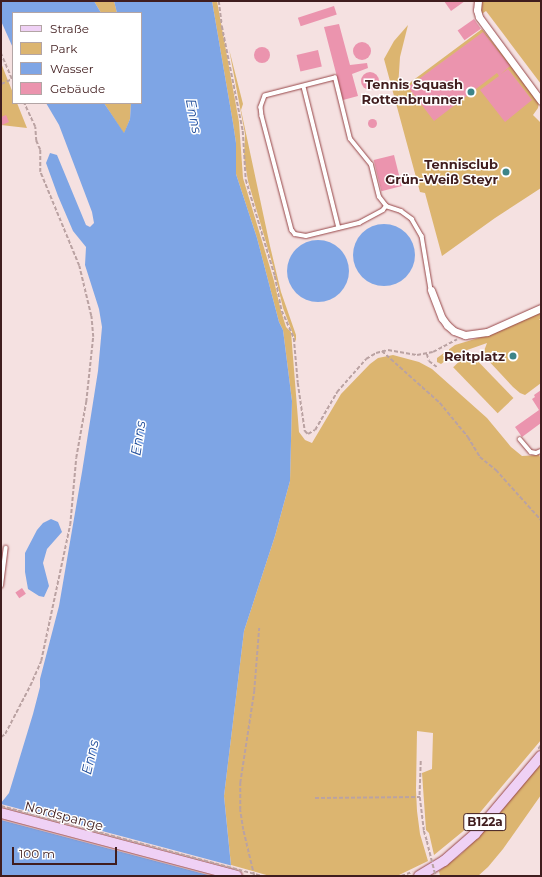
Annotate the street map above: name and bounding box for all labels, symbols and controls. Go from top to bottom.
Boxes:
legend [12,12,142,104]
text: Straße [50,21,89,36]
text: Park [50,41,77,56]
text: Wasser [50,61,94,76]
place label: Tennis Squash Rottenbrunner [361,77,463,108]
text: Gebäude [50,81,105,96]
marker: Tennis Squash Rottenbrunner [466,87,476,97]
water label: Enns [182,97,206,135]
place label: Tennisclub Grün-Weiß Steyr [385,157,498,188]
marker: Tennisclub Grün-Weiß Steyr [501,167,511,177]
place label: Reitplatz [444,348,505,364]
marker: Reitplatz [508,351,518,361]
water label: Enns [127,419,149,457]
water label: Enns [78,738,102,776]
street label: Nordspange [23,798,105,834]
road number: B122a [463,812,507,832]
scale bar [14,839,119,865]
text: 100 m [19,846,55,861]

